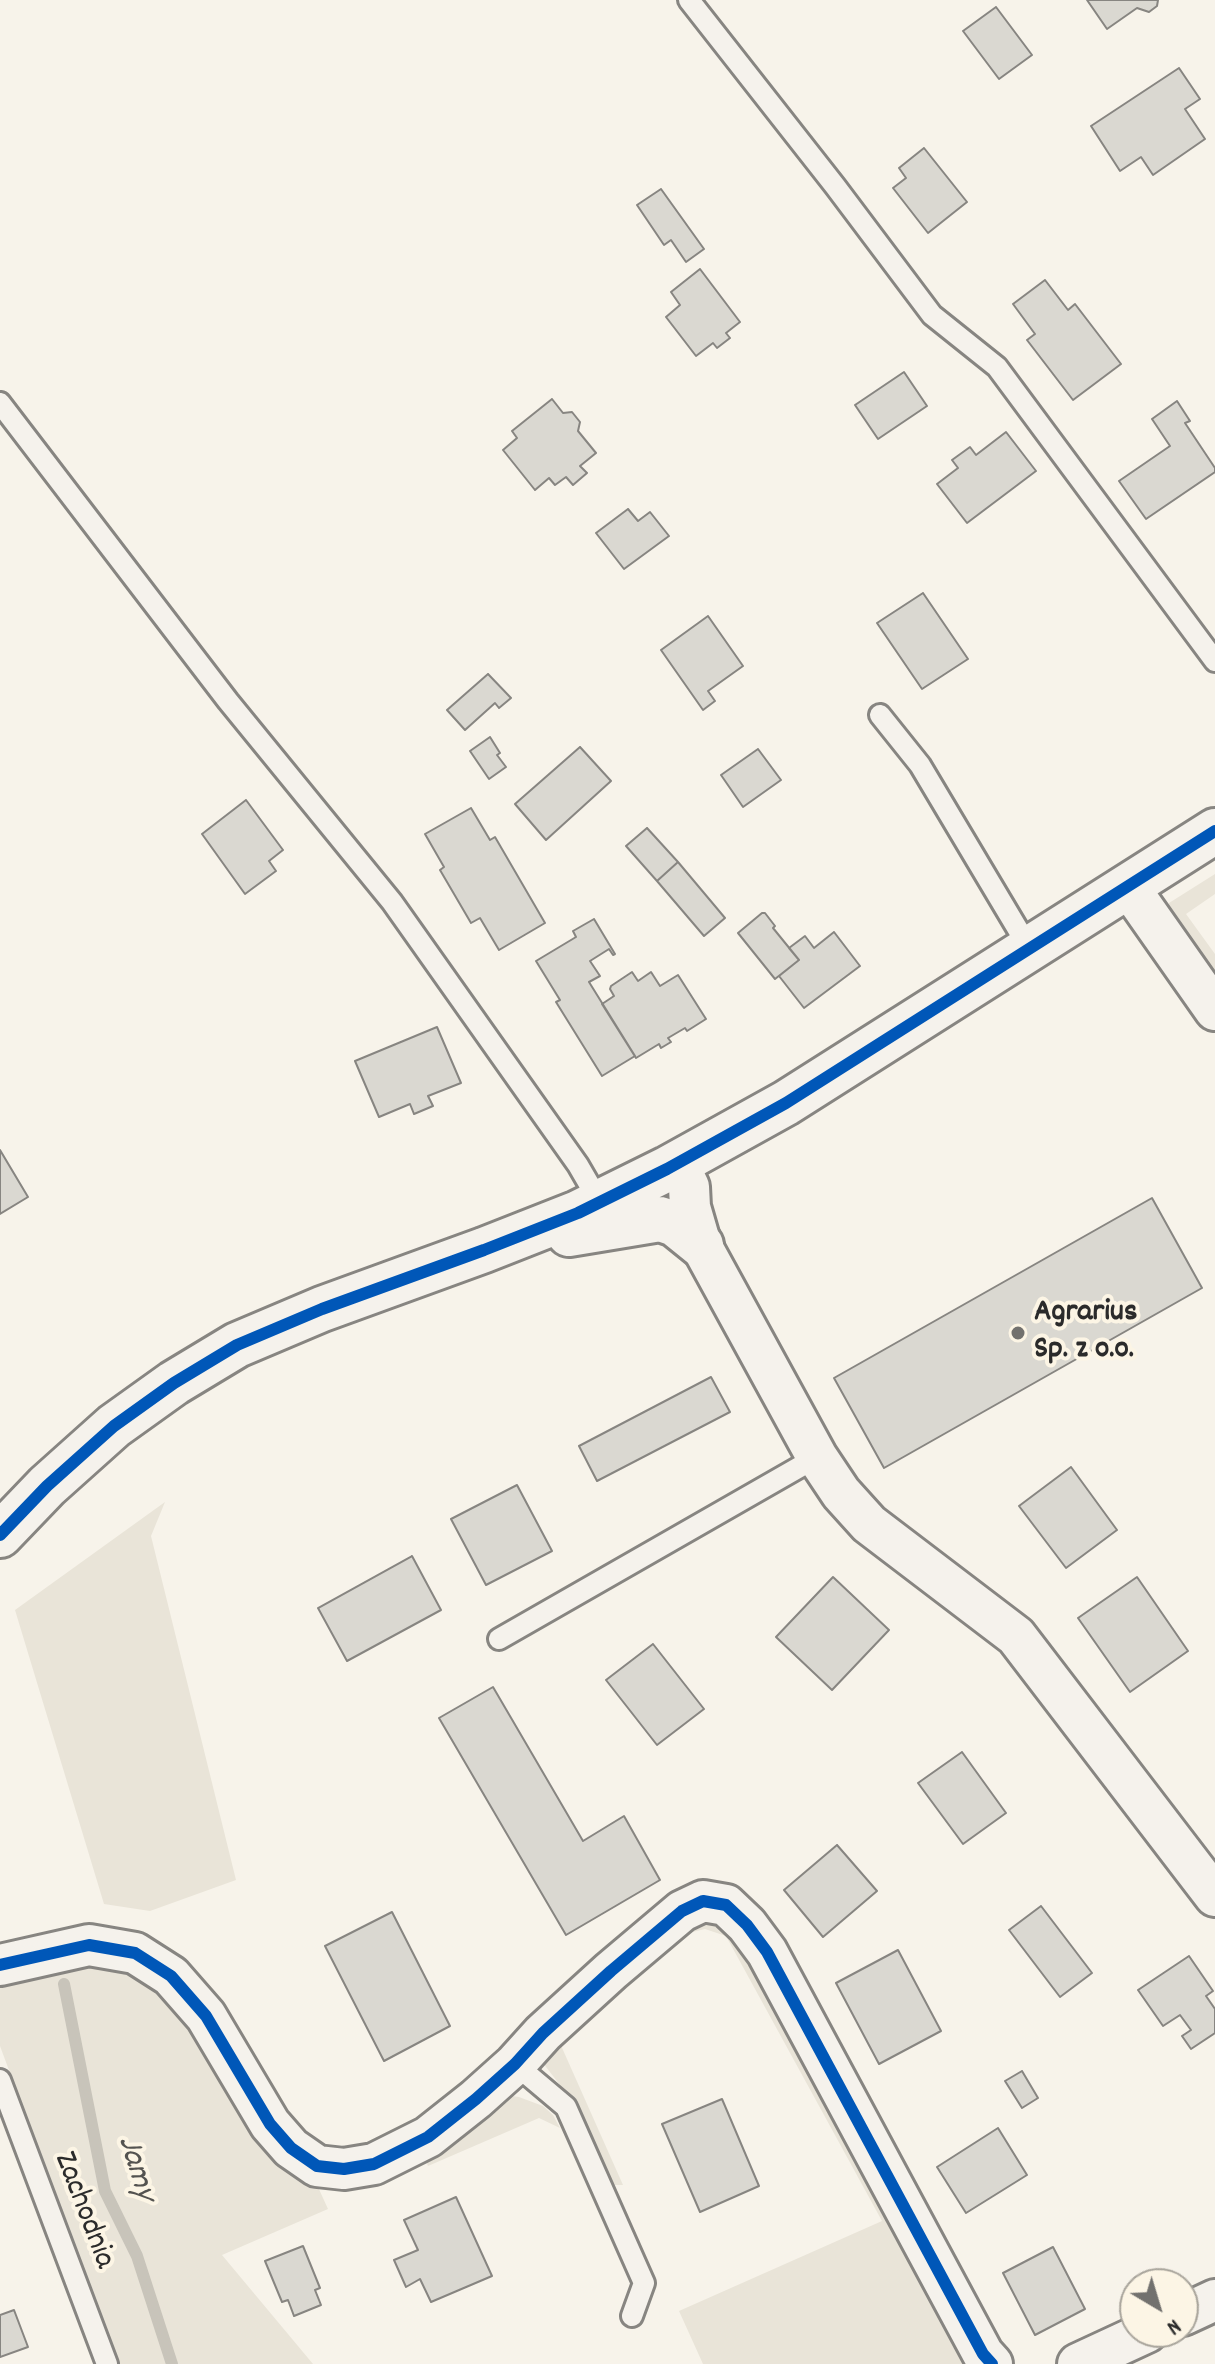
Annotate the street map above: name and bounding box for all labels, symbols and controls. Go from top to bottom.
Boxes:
place label: Agrarius Sp. z o.o. [1034,1296,1137,1371]
marker: Agrarius Sp. z o.o. [1009,1324,1027,1342]
water label: Jamy [105,2132,163,2206]
street label: Zachodnia [42,2147,122,2275]
north arrow [1119,2268,1199,2348]
text: N [1159,2310,1187,2341]

